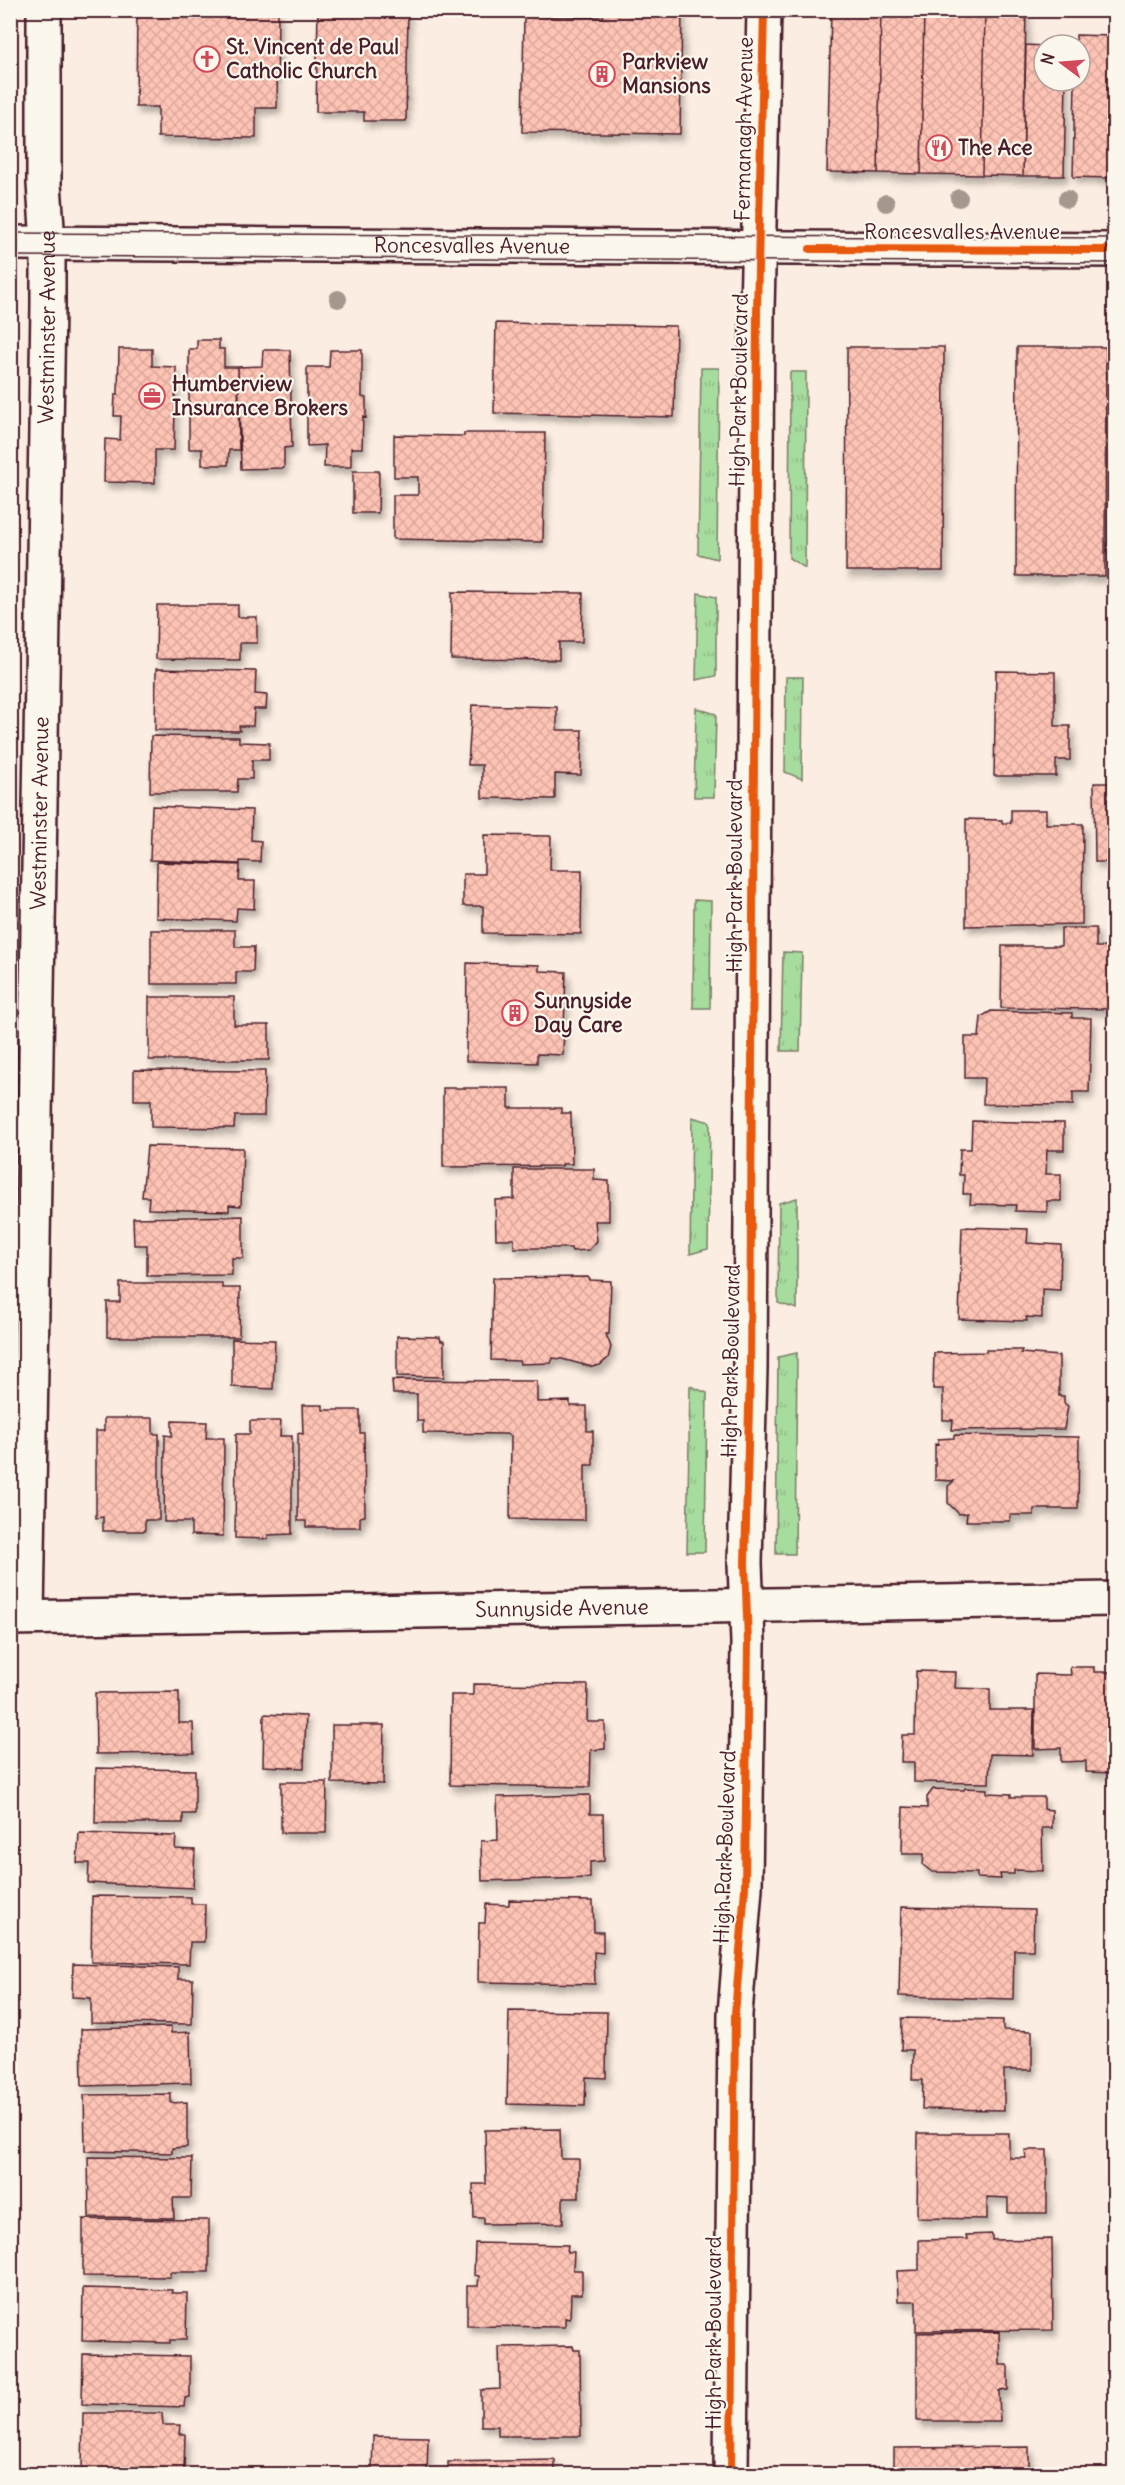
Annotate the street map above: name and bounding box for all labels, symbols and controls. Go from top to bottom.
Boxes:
place label: St. Vincent de Paul Catholic Church [226,33,399,84]
north arrow [1032,33,1092,93]
street label: Fermanagh Avenue [728,37,759,221]
church icon: St. Vincent de Paul Catholic Church [192,44,222,74]
place label: Parkview Mansions [622,48,711,99]
text: N [1036,51,1059,67]
building icon: Parkview Mansions [587,59,617,89]
restaurant icon: The Ace [924,133,954,163]
place label: The Ace [958,134,1033,161]
street label: Roncesvalles Avenue [864,218,1060,245]
street label: Westminster Avenue [32,230,61,424]
street label: Roncesvalles Avenue [374,231,570,260]
street label: High Park Boulevard [723,293,754,487]
place label: Humberview Insurance Brokers [172,370,348,421]
office icon: Humberview Insurance Brokers [137,381,167,411]
street label: Westminster Avenue [24,716,54,910]
street label: High Park Boulevard [721,779,748,973]
place label: Sunnyside Day Care [534,987,632,1038]
building icon: Sunnyside Day Care [500,998,530,1028]
street label: High Park Boulevard [715,1264,746,1458]
street label: Sunnyside Avenue [475,1593,649,1623]
street label: High Park Boulevard [708,1750,741,1944]
street label: High Park Boulevard [700,2236,727,2430]

